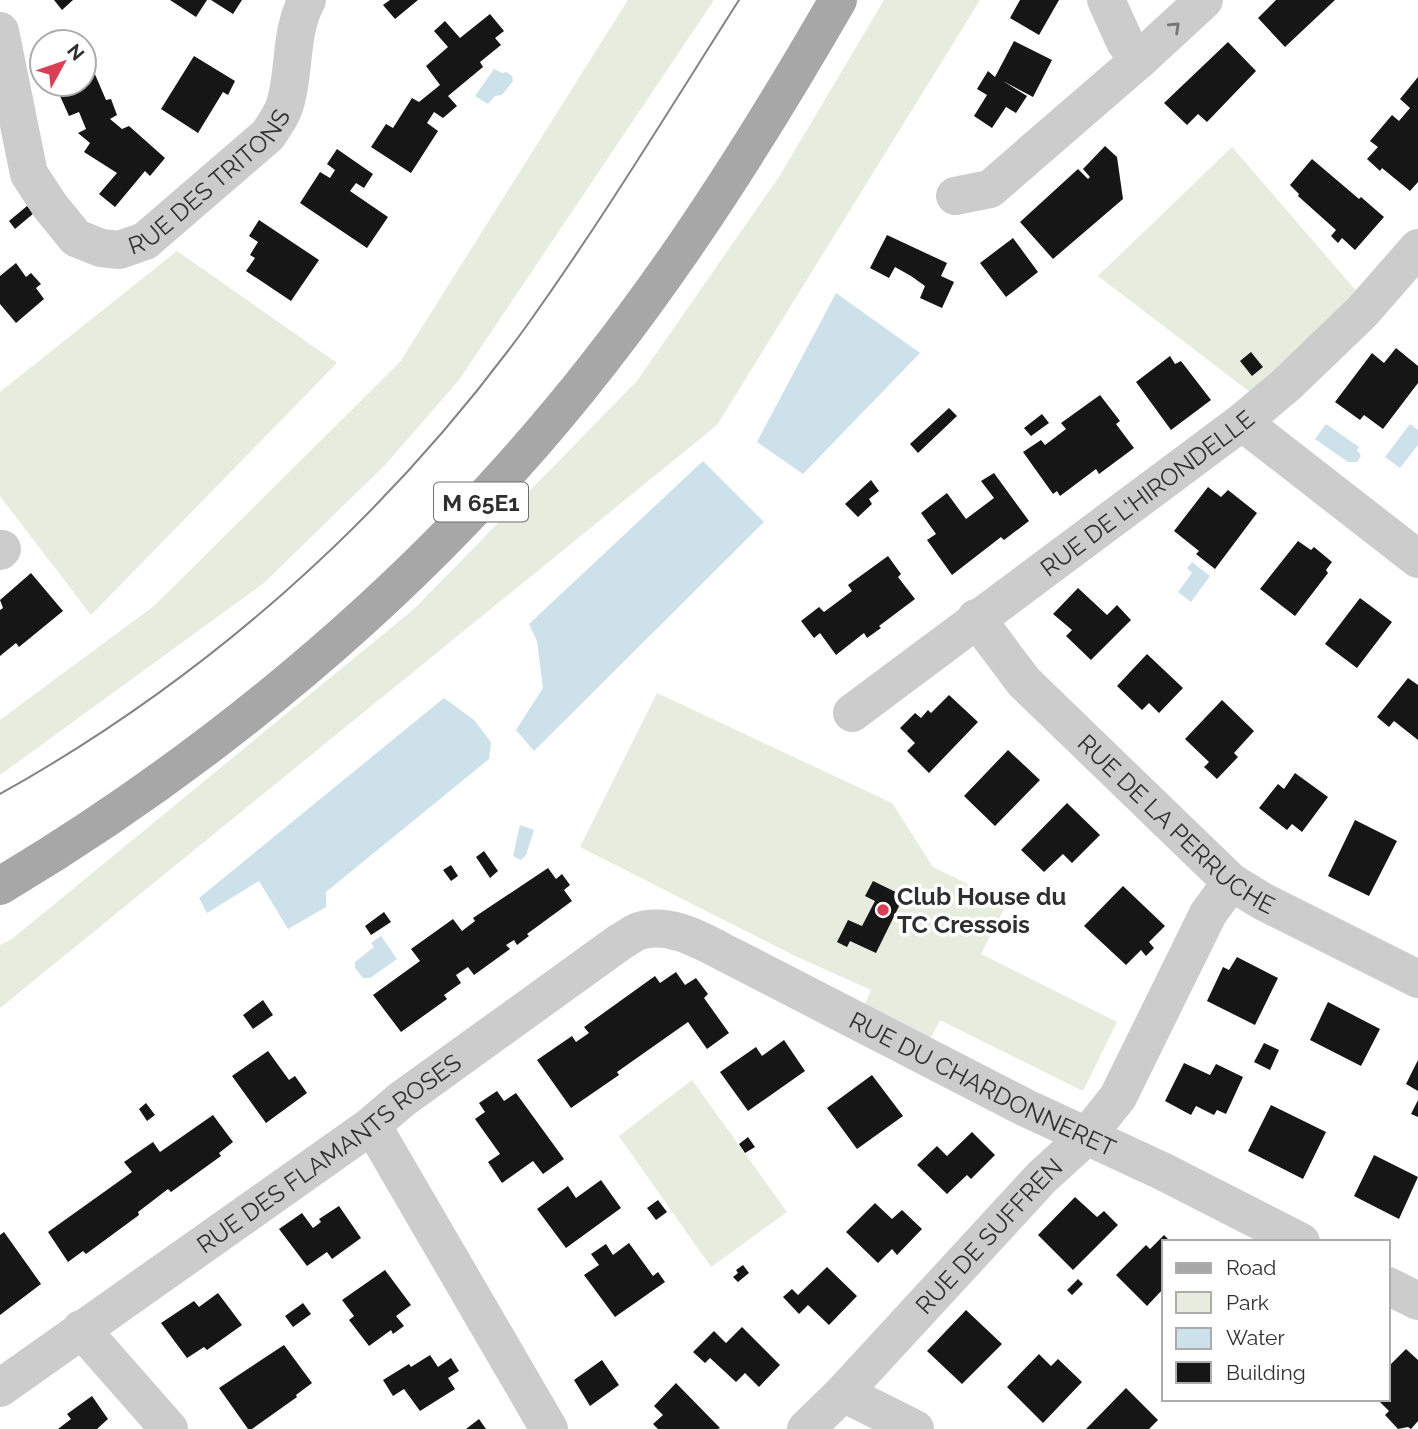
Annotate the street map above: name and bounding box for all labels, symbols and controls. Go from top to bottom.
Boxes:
one-way arrow [1167,23,1180,36]
north arrow [28,28,98,98]
text: N [63,39,89,65]
street label: RUE DES TRITONS [124,104,296,260]
street label: RUE DE L'HIRONDELLE [1034,404,1260,582]
road number: M 65E1 [434,482,528,522]
street label: RUE DE LA PERRUCHE [1072,728,1280,920]
place label: Club House du TC Cressois [897,882,1066,939]
marker: Club House du TC Cressois [875,902,891,918]
street label: RUE DU CHARDONNERET [845,1005,1121,1162]
street label: RUE DES FLAMANTS ROSES [191,1047,466,1259]
street label: RUE DE SUFFREN [909,1152,1068,1320]
legend [1162,1240,1390,1401]
text: Road [1226,1255,1276,1280]
text: Park [1226,1290,1269,1315]
text: Water [1226,1325,1285,1350]
text: Building [1226,1360,1306,1385]

